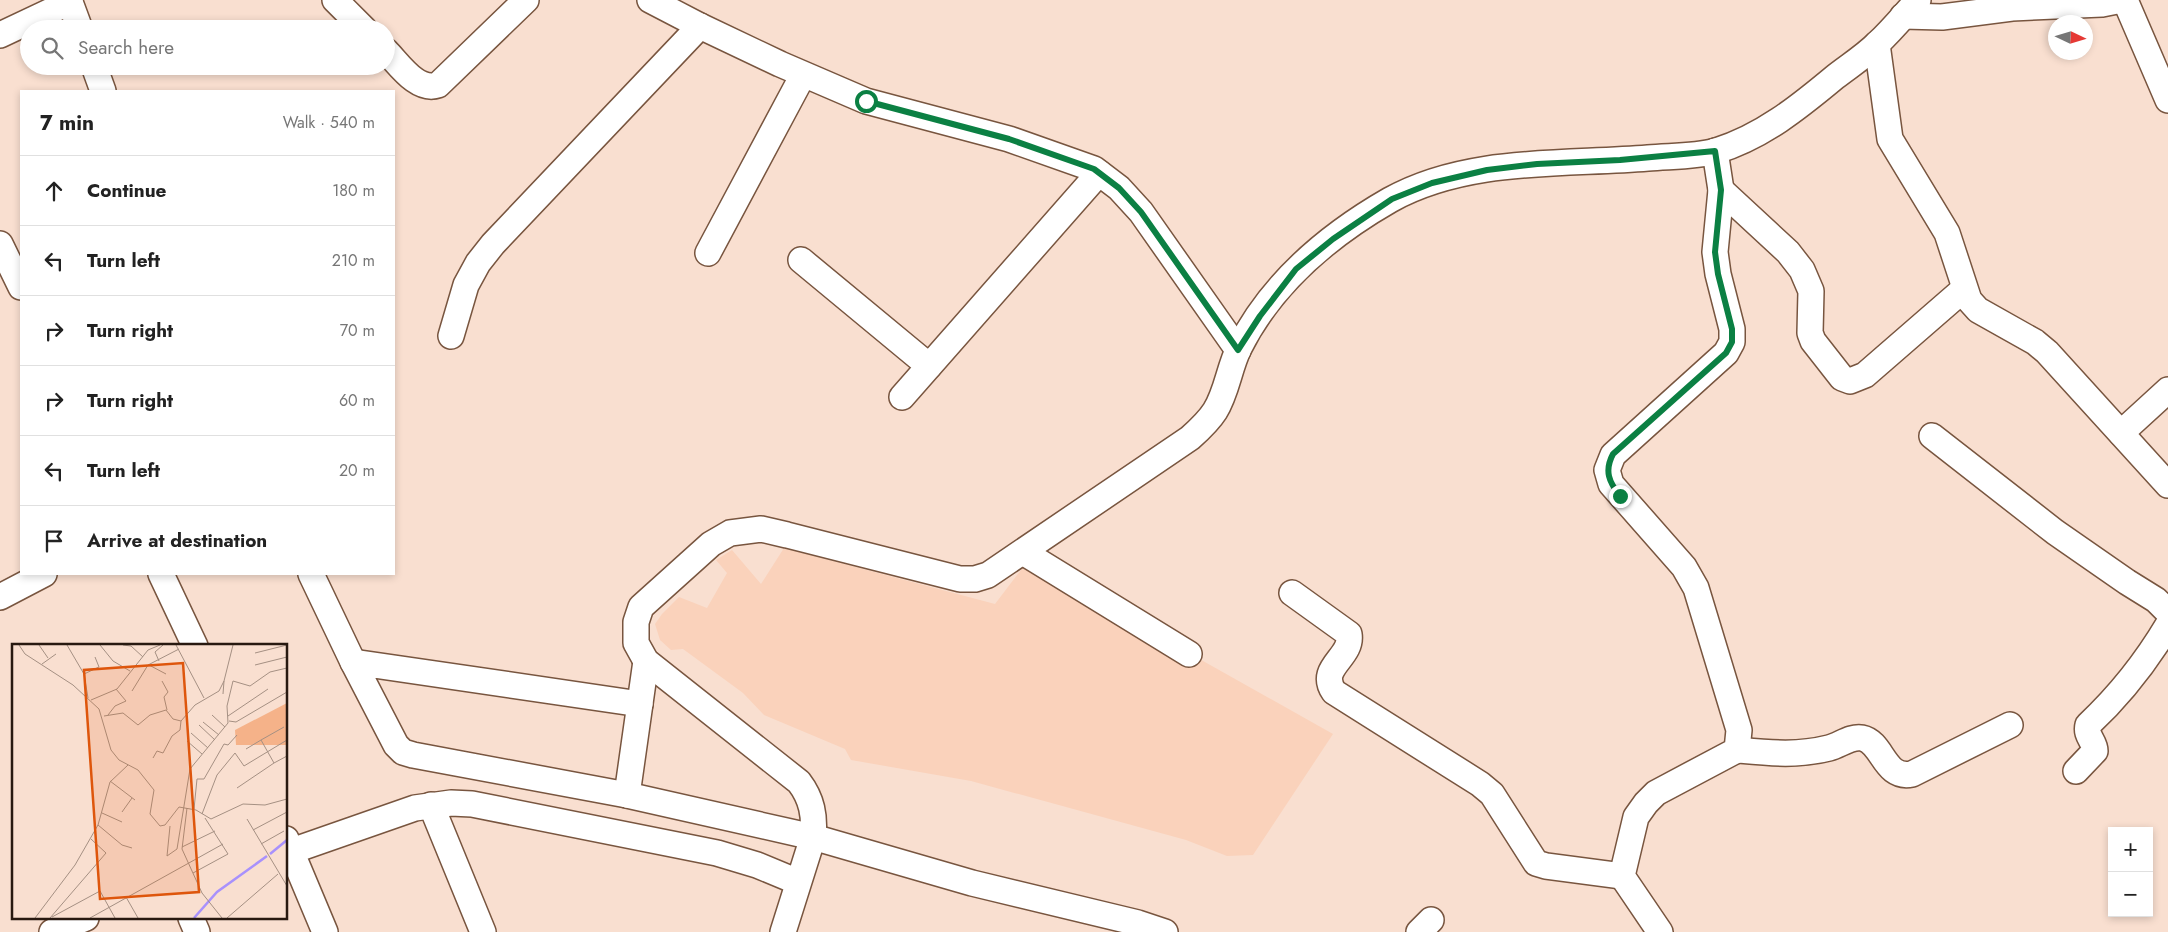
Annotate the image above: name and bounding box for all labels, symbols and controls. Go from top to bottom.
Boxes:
north arrow [2048,15,2093,60]
search box [20,20,395,75]
icon: search [38,34,66,62]
text: Search here [78,34,174,61]
route start [855,90,878,113]
text: 7 min [40,108,94,138]
text: Walk · 540 m [283,111,375,134]
icon: ahead [40,177,68,205]
text: Continue [87,177,166,204]
text: 180 m [332,179,375,202]
icon: left [40,247,68,275]
text: Turn left [87,247,160,274]
text: 210 m [332,249,375,272]
icon: right [40,317,68,345]
text: Turn right [87,317,173,344]
text: 70 m [340,319,375,342]
icon: right [40,387,68,415]
text: Turn right [87,387,173,414]
text: 60 m [339,389,375,412]
icon: left [40,457,68,485]
text: Turn left [87,457,160,484]
text: 20 m [339,459,375,482]
route end [1609,485,1632,508]
icon: arrive [40,527,68,555]
text: Arrive at destination [87,527,267,554]
inset map [12,644,288,920]
map controls [2108,827,2153,917]
button: + [2108,827,2153,872]
button: − [2108,872,2153,917]

